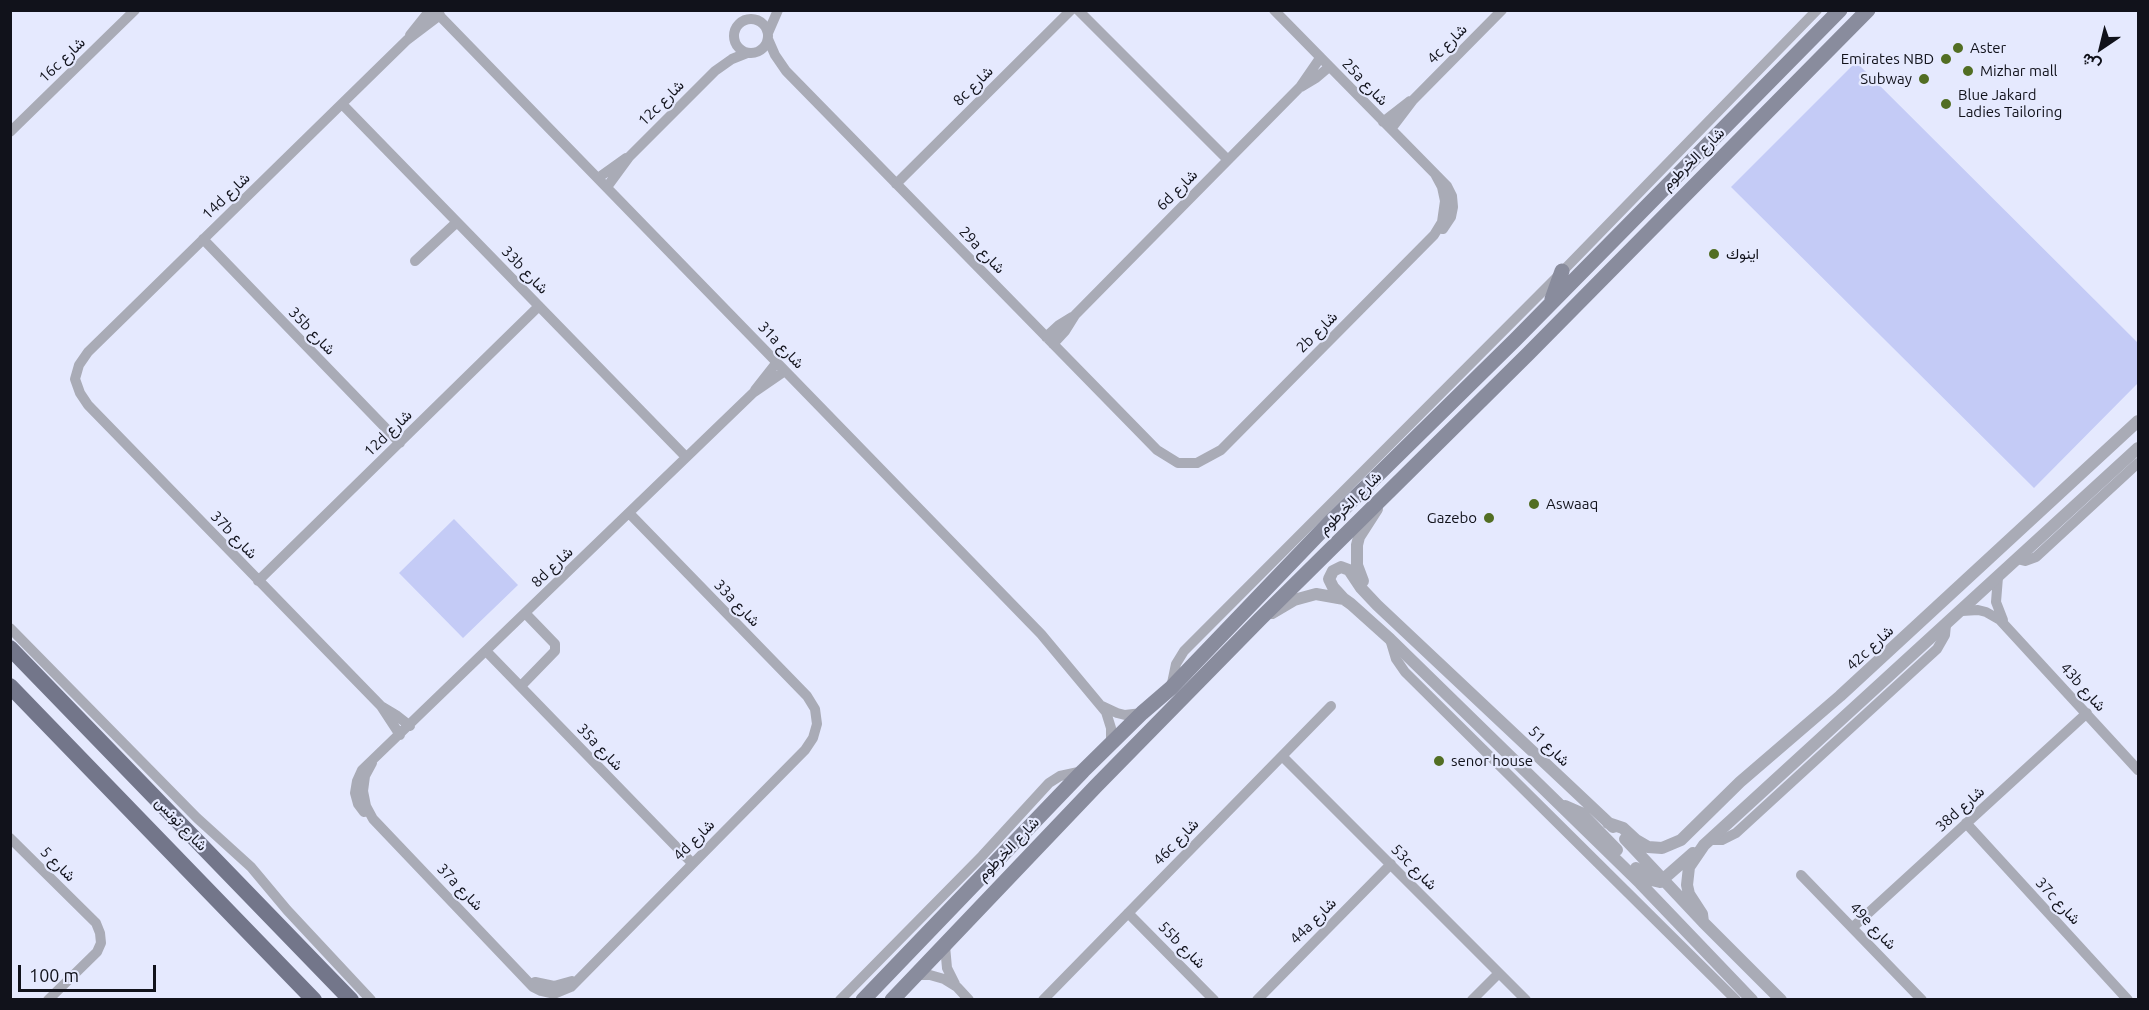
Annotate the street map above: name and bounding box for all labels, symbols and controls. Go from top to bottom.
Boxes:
north arrow [2071,18,2131,78]
street label: 4c شارع [1423,20,1471,68]
street label: 16c شارع [35,34,89,86]
place label: Aster [1970,39,2006,57]
marker: Aster [1951,41,1965,55]
place label: Emirates NBD [1841,50,1934,68]
text: ش [2078,50,2104,76]
marker: Emirates NBD [1939,52,1953,66]
street label: 25a شارع [1338,55,1392,109]
street label: 8c شارع [949,62,997,110]
place label: Mizhar mall [1980,62,2057,80]
marker: Mizhar mall [1961,64,1975,78]
place label: Subway [1860,70,1912,88]
marker: Subway [1917,72,1931,86]
street label: 12c شارع [634,76,688,130]
place label: Blue Jakard Ladies Tailoring [1958,86,2062,121]
marker: Blue Jakard Ladies Tailoring [1939,97,1953,111]
street label: شارع الخرطوم [1658,124,1728,194]
street label: 6d شارع [1153,166,1201,214]
street label: 14d شارع [198,169,254,223]
street label: 29a شارع [955,223,1009,277]
street label: 33b شارع [498,242,552,298]
place label: اينوك [1726,245,1759,263]
marker: اينوك [1707,247,1721,261]
street label: 35b شارع [285,303,339,359]
street label: 2b شارع [1293,308,1341,356]
street label: 31a شارع [754,318,808,372]
street label: 12d شارع [360,406,416,460]
street label: شارع الخرطوم [1315,468,1385,538]
place label: Aswaaq [1546,495,1598,513]
marker: Aswaaq [1527,497,1541,511]
street label: 37b شارع [207,507,261,563]
place label: Gazebo [1427,509,1477,527]
marker: Gazebo [1482,511,1496,525]
street label: 8d شارع [527,543,577,591]
street label: 33a شارع [710,576,764,630]
street label: 42c شارع [1843,622,1897,674]
street label: 43b شارع [2056,659,2110,715]
street label: 35a شارع [573,720,627,774]
street label: شارع 51 [1525,722,1573,770]
place label: senor house [1451,752,1533,770]
marker: senor house [1432,754,1446,768]
street label: 38d شارع [1932,782,1988,836]
street label: شارع تونس [151,793,211,855]
street label: شارع الخرطوم [973,813,1043,885]
street label: 46c شارع [1150,815,1202,869]
street label: 4d شارع [670,816,718,864]
street label: 53c شارع [1387,840,1441,894]
street label: شارع 5 [37,843,79,885]
street label: 37a شارع [433,860,487,914]
street label: 37c شارع [2032,874,2084,928]
street label: 44a شارع [1286,894,1340,948]
street label: 49e شارع [1846,899,1900,953]
street label: 55b شارع [1155,918,1209,972]
scale bar [21,953,159,991]
text: 100 m [29,965,79,985]

